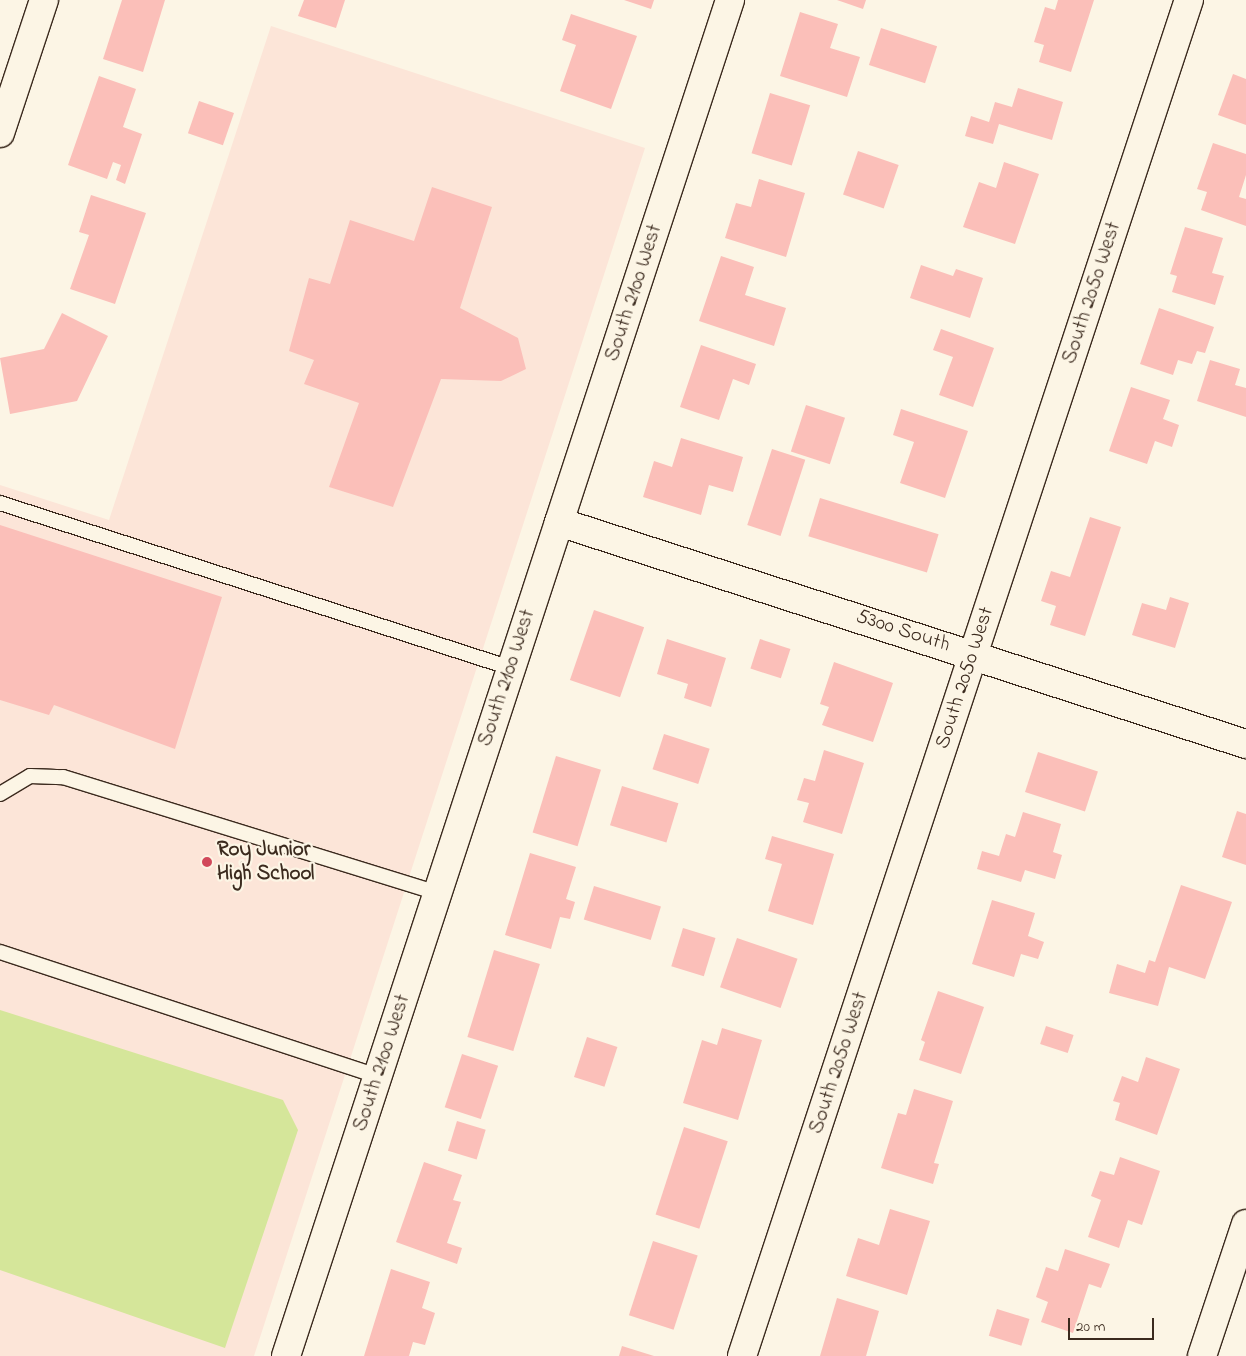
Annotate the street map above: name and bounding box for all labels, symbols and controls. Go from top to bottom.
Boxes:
street label: South 2050 West [1057,219,1127,367]
street label: South 2100 West [600,221,668,365]
street label: 5300 South [853,604,953,658]
street label: South 2050 West [930,604,1000,752]
street label: South 2100 West [473,606,541,750]
place label: Roy Junior High School [217,837,314,887]
marker: Roy Junior High School [201,856,213,868]
street label: South 2050 West [804,989,874,1137]
street label: South 2100 West [348,991,416,1135]
scale bar [1071,1308,1157,1340]
text: 20 m [1076,1316,1105,1338]

